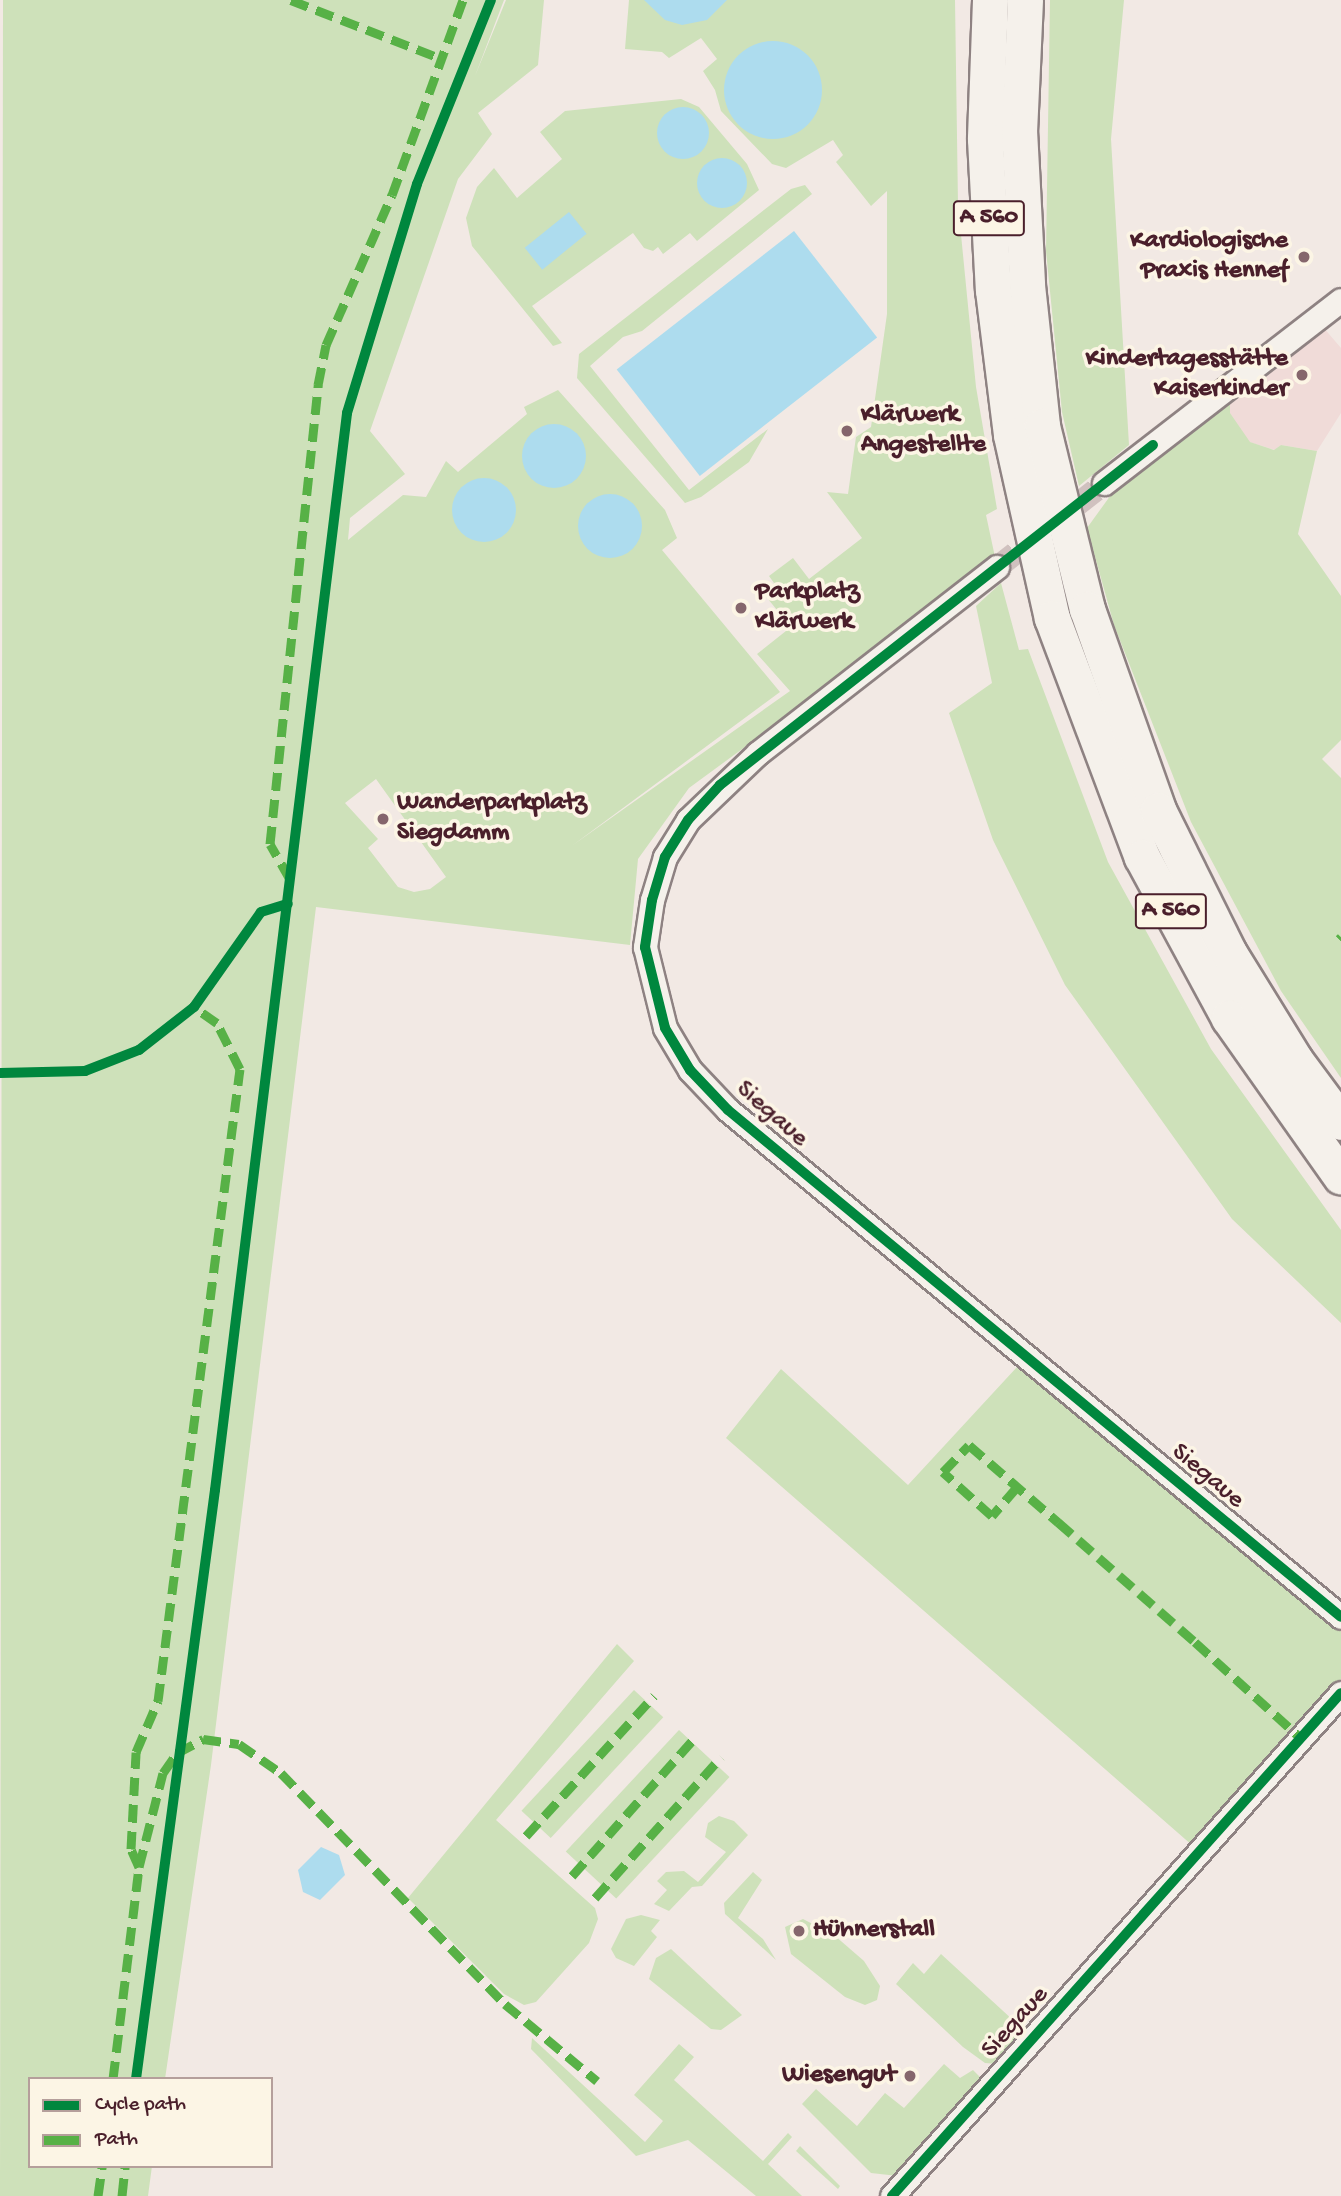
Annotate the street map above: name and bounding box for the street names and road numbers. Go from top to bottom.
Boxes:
road number: A 560 [952,198,1026,238]
road number: A 560 [1134,890,1208,931]
street label: Siegaue [728,1075,814,1155]
street label: Siegaue [1164,1437,1250,1517]
street label: Siegaue [976,1981,1056,2065]

